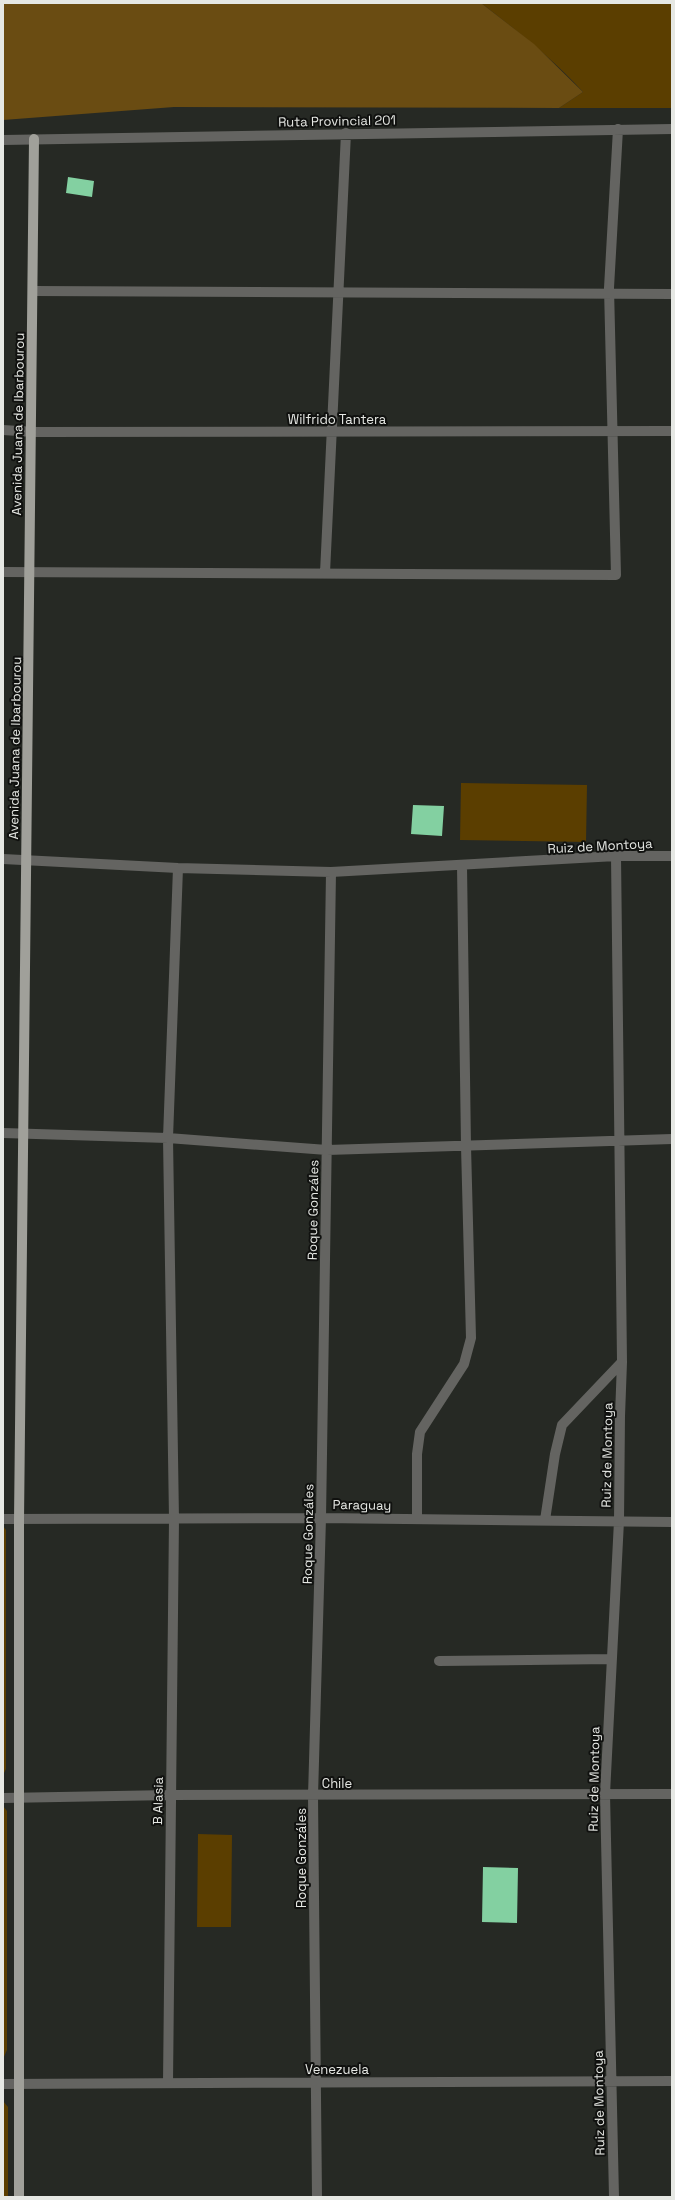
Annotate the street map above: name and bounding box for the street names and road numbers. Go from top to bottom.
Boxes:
street label: Ruta Provincial 201 [278,111,396,131]
street label: Avenida Juana de Ibarbourou [8,333,28,515]
street label: Wilfrido Tantera [288,411,387,428]
street label: Avenida Juana de Ibarbourou [5,657,25,839]
street label: Ruiz de Montoya [547,835,653,857]
street label: Roque Gonzáles [304,1160,322,1260]
street label: Ruiz de Montoya [598,1402,616,1508]
street label: Roque Gonzáles [299,1484,317,1584]
street label: Paraguay [333,1496,391,1514]
street label: Ruiz de Montoya [585,1726,603,1832]
street label: Chile [322,1775,352,1792]
street label: B Alasia [149,1776,167,1825]
street label: Roque Gonzáles [293,1808,310,1908]
street label: Ruiz de Montoya [590,2050,608,2156]
street label: Venezuela [305,2061,369,2078]

